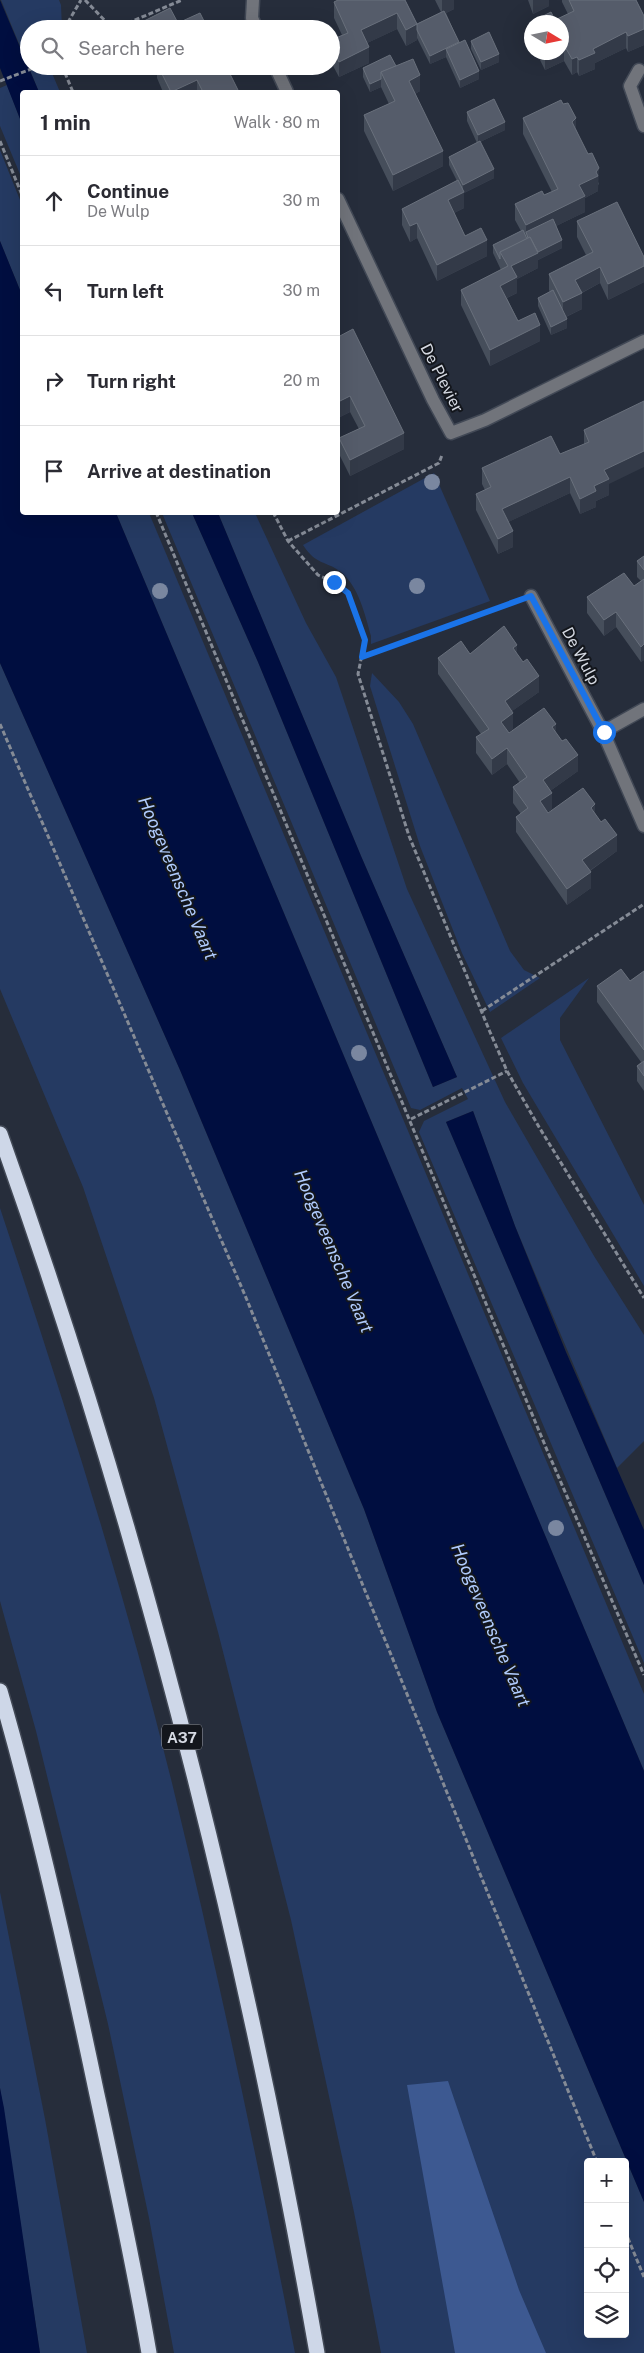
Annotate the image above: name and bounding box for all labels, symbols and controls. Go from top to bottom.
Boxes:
north arrow [524,15,569,60]
search box [20,20,340,75]
icon: search [38,34,66,62]
text: Search here [78,37,185,59]
text: 1 min [40,110,91,135]
text: Walk · 80 m [234,113,320,132]
text: Continue [87,180,169,202]
icon: ahead [40,187,68,215]
text: 30 m [283,191,320,210]
text: De Wulp [87,202,150,221]
icon: left [40,277,68,305]
text: Turn left [87,280,164,302]
text: 30 m [283,281,320,300]
street label: De Plevier [417,340,467,416]
icon: right [40,367,68,395]
text: Turn right [87,370,176,392]
text: 20 m [283,371,320,390]
icon: arrive [40,457,68,485]
text: Arrive at destination [87,460,271,482]
route end [323,571,346,594]
street label: De Wulp [558,624,604,688]
route start [593,721,616,744]
water label: Hoogeveensche Vaart [134,793,222,963]
water label: Hoogeveensche Vaart [290,1166,378,1336]
water label: Hoogeveensche Vaart [447,1540,535,1710]
road number: A37 [162,1724,202,1750]
map controls [584,2158,629,2338]
button: + [584,2158,629,2203]
button: − [584,2203,629,2248]
button: locate [584,2248,629,2293]
button: layers [584,2293,629,2338]

